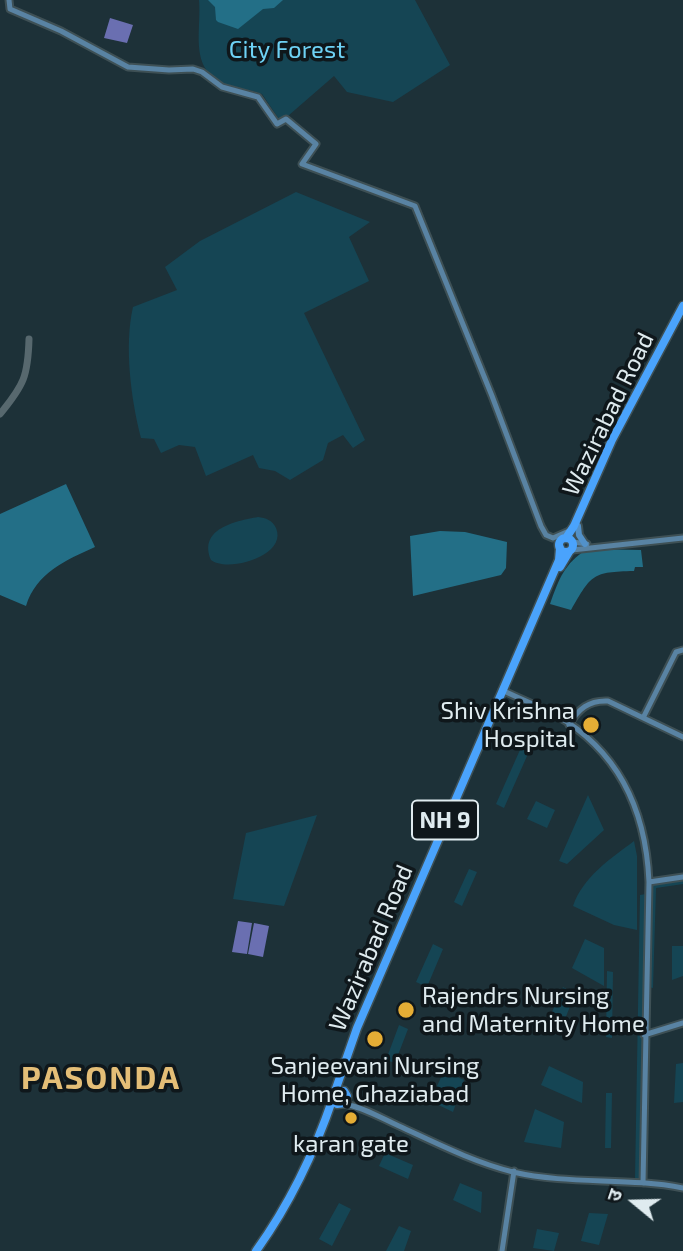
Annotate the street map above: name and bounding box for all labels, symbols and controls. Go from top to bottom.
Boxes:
park label: City Forest [229,36,345,64]
street label: Wazirabad Road [556,328,660,500]
place label: Shiv Krishna Hospital [441,697,575,753]
marker: Shiv Krishna Hospital [581,715,601,735]
road number: NH 9 [412,800,478,840]
street label: Wazirabad Road [323,861,419,1035]
place label: Rajendrs Nursing and Maternity Home [422,982,645,1038]
marker: Rajendrs Nursing and Maternity Home [396,1000,416,1020]
marker: Sanjeevani Nursing Home, Ghaziabad [365,1029,385,1049]
place label: Sanjeevani Nursing Home, Ghaziabad [270,1052,480,1108]
district label: PASONDA [22,1059,180,1097]
marker: karan gate [343,1110,359,1126]
place label: karan gate [293,1130,409,1158]
north arrow [599,1167,669,1237]
text: उ [601,1186,626,1204]

